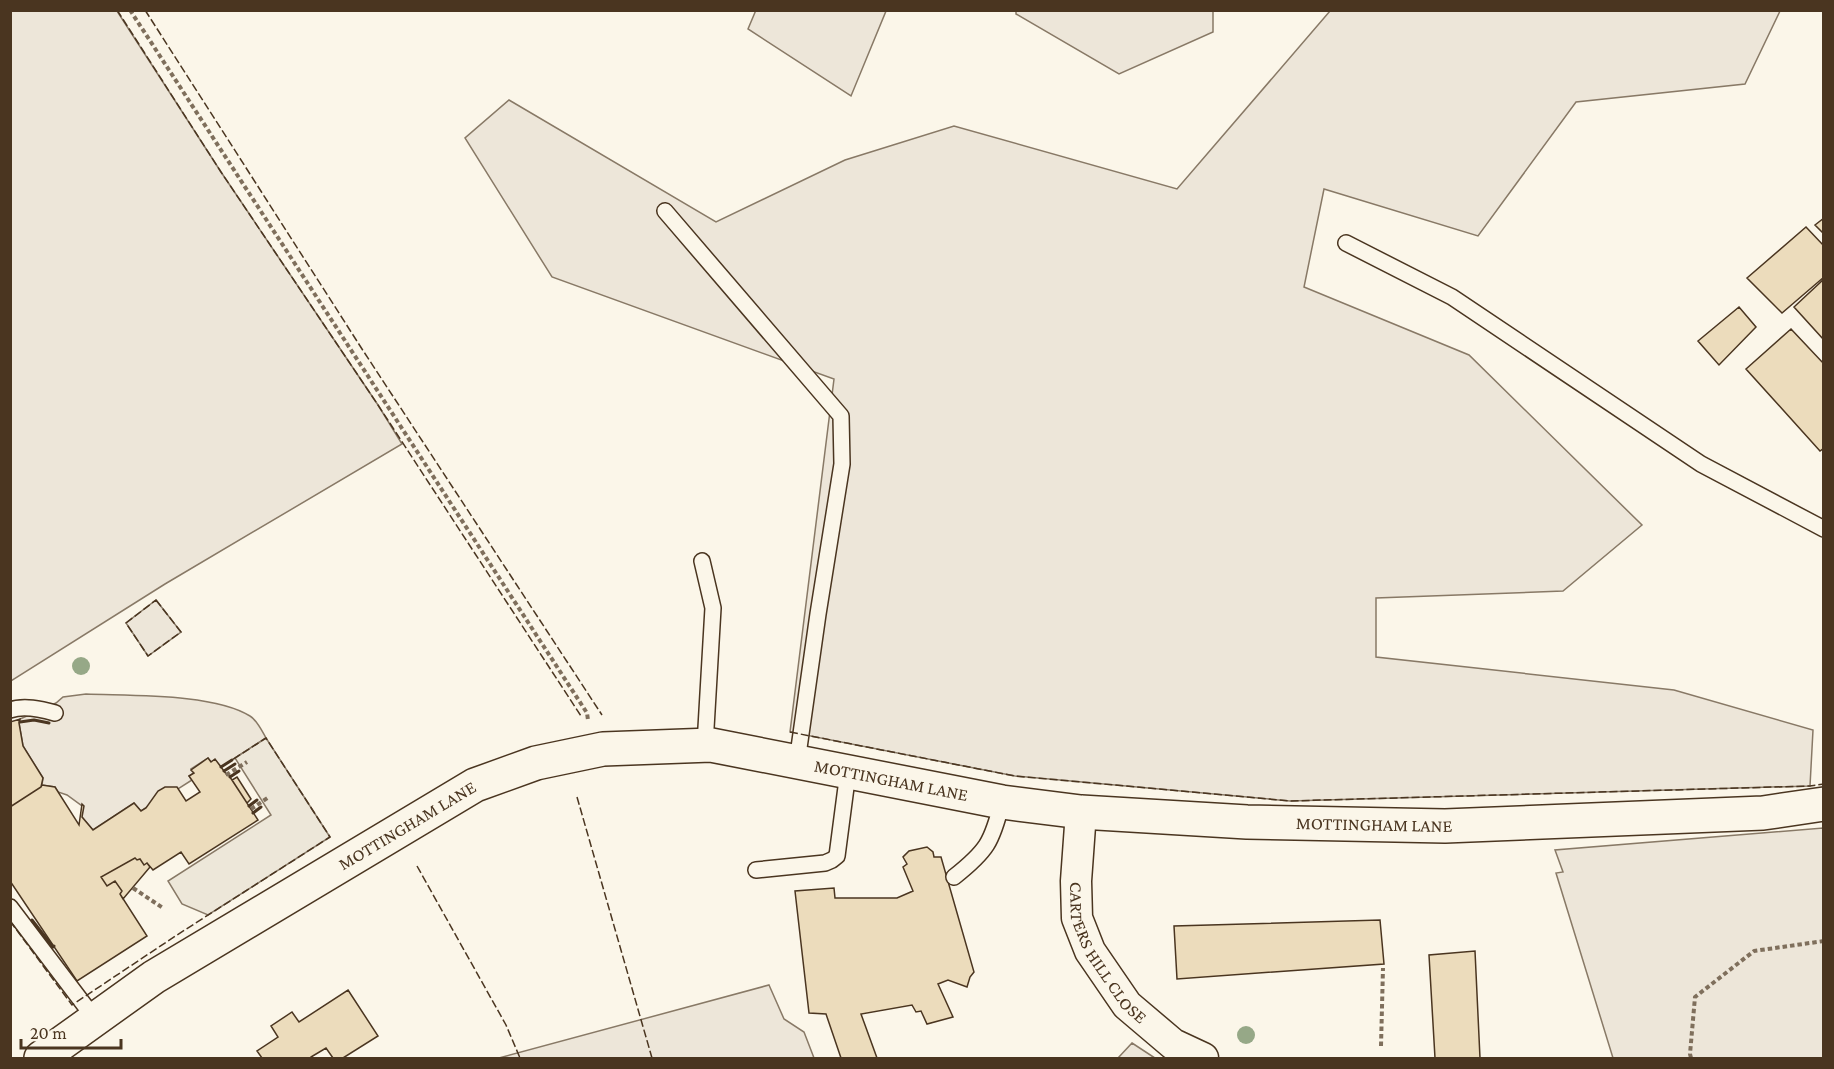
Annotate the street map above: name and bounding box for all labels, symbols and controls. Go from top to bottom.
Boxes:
street label: MOTTINGHAM LANE [812,755,970,805]
street label: MOTTINGHAM LANE [335,777,480,874]
street label: MOTTINGHAM LANE [1296,813,1453,836]
street label: CARTERS HILL CLOSE [1066,882,1151,1028]
scale bar [21,1012,122,1050]
text: 20 m [30,1023,67,1043]

